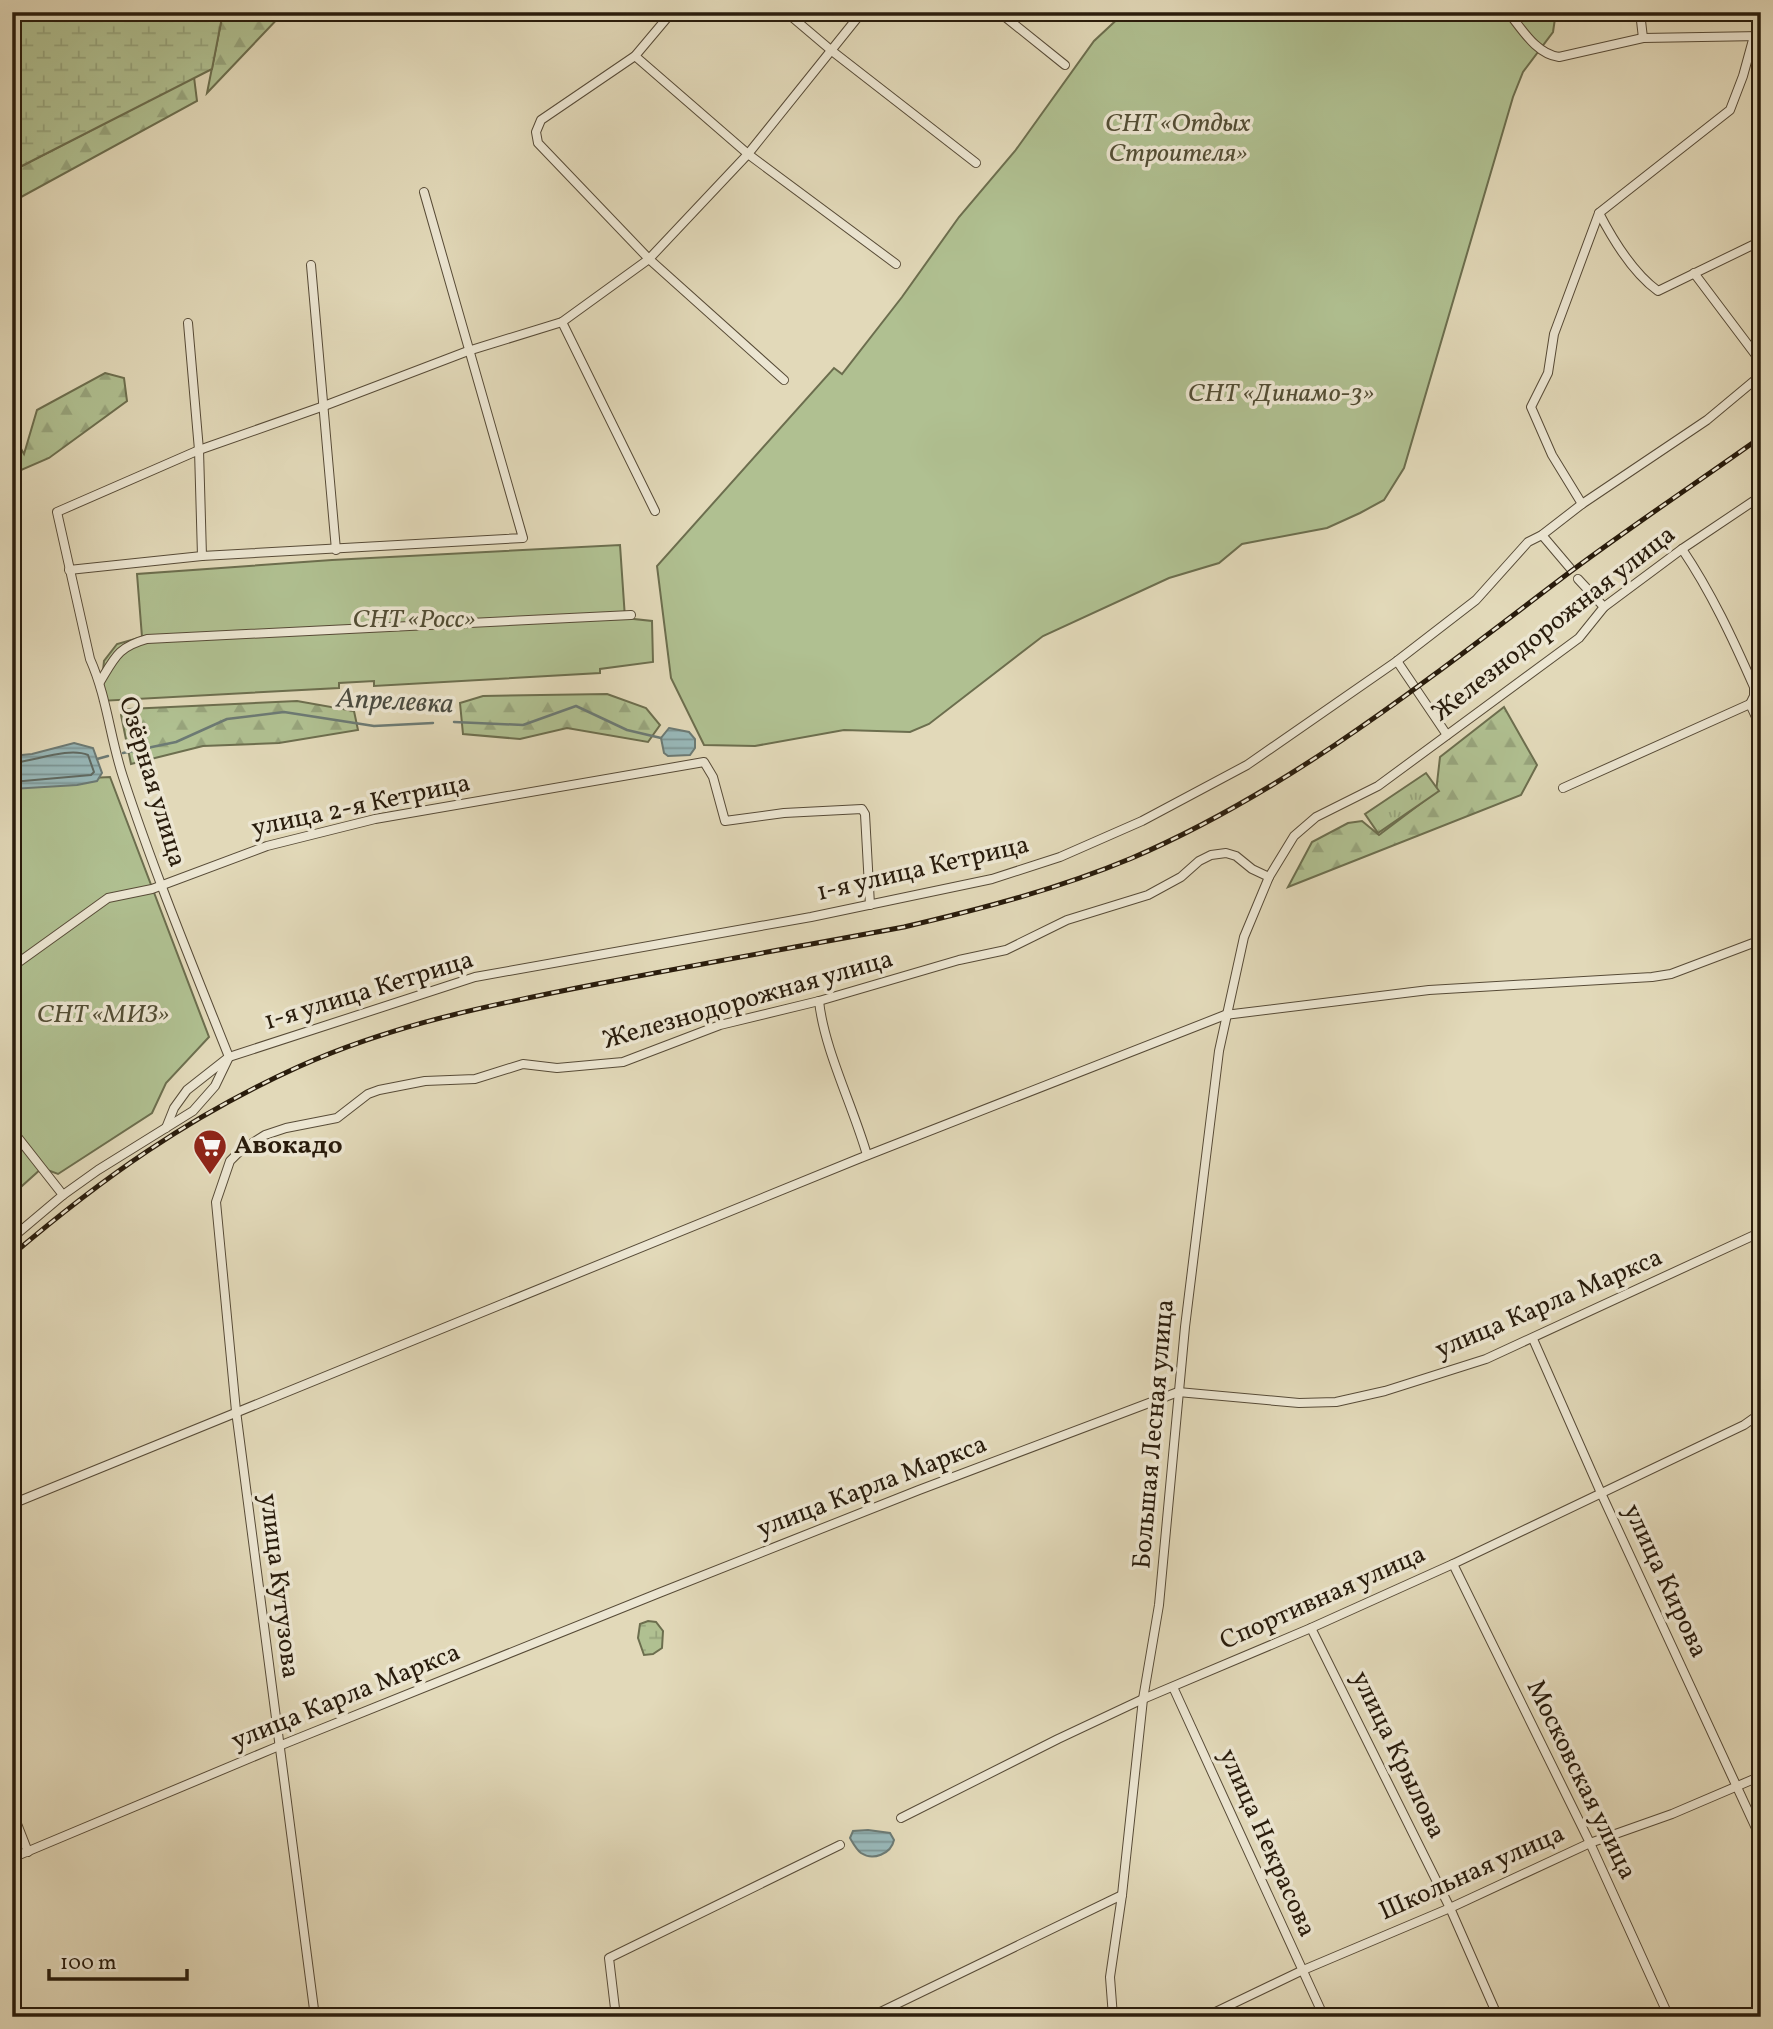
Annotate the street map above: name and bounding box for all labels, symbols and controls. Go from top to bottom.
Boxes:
park label: СНТ «Отдых Строителя» [1105,106,1251,172]
park label: СНТ «Динамо-3» [1188,376,1374,412]
street label: Железнодорожная улица [1424,517,1684,731]
park label: СНТ «Росс» [352,602,476,638]
water label: Апрелевка [334,679,455,725]
street label: Озёрная улица [109,692,195,872]
street label: улица 2-я Кетрица [248,765,474,847]
street label: 1-я улица Кетрица [813,827,1033,911]
street label: Железнодорожная улица [599,941,897,1059]
street label: 1-я улица Кетрица [260,942,478,1040]
park label: СНТ «МИЗ» [37,997,169,1033]
supermarket icon: Авокадо [191,1127,229,1176]
place label: Авокадо [234,1128,343,1164]
street label: улица Карла Маркса [1430,1240,1668,1368]
street label: Большая Лесная улица [1124,1298,1184,1570]
street label: улица Карла Маркса [752,1426,992,1548]
street label: улица Кутузова [250,1492,308,1680]
street label: улица Кирова [1614,1498,1716,1664]
street label: Спортивная улица [1214,1536,1432,1660]
street label: улица Карла Маркса [226,1635,466,1759]
street label: улица Крылова [1342,1665,1454,1845]
street label: Московская улица [1517,1674,1645,1886]
street label: улица Некрасова [1209,1743,1325,1943]
street label: Школьная улица [1374,1816,1570,1930]
scale bar [49,1938,187,1982]
text: 100 m [60,1949,117,1978]

